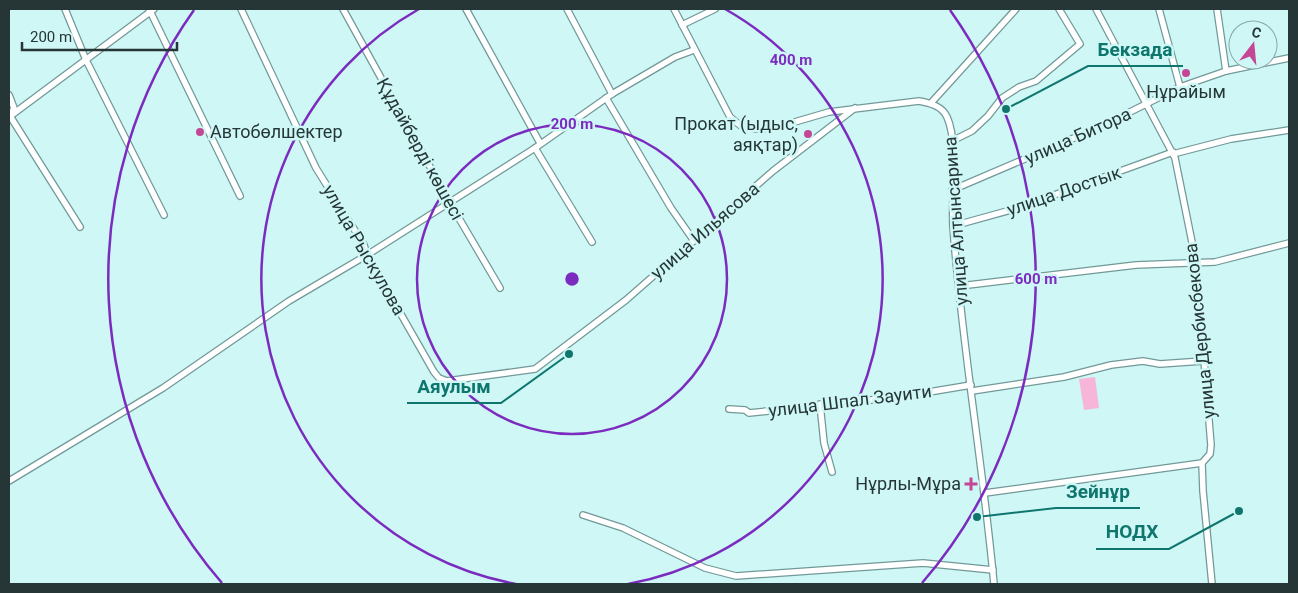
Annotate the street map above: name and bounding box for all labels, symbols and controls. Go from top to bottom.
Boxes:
scale bar [22,20,178,52]
north arrow [1228,20,1278,70]
text: С [1250,24,1263,41]
text: 200 m [30,28,72,46]
callout: Бекзада [1088,32,1183,66]
text: Бекзада [1098,38,1172,61]
text: 400 m [770,51,812,69]
marker: Нұрайым [1180,67,1192,79]
street label: Құдайберді көшесі [373,74,468,224]
place label: Нұрайым [1146,81,1226,102]
street label: улица Битора [1021,103,1134,168]
place label: Прокат (ыдыс, аяқтар) [674,113,798,156]
text: 200 m [551,115,593,133]
place label: Автобөлшектер [210,121,343,142]
marker: Автобөлшектер [194,126,206,138]
marker: Прокат (ыдыс, аяқтар) [802,128,814,140]
street label: улица Алтынсарина [939,136,972,306]
street label: улица Достык [1004,161,1124,220]
street label: улица Ильясова [646,178,763,283]
street label: улица Рыскулова [319,181,410,319]
street label: улица Дербисбекова [1180,242,1219,420]
centre of rings [563,270,581,288]
text: 600 m [1015,270,1057,288]
callout: Аяулым [407,369,501,403]
text: Аяулым [417,375,491,398]
street label: улица Шпал Зауити [767,380,933,421]
place label: Нұрлы-Мұра [855,473,961,494]
callout: Зейнұр [1056,474,1140,508]
marker: Нұрлы-Мұра [965,478,977,490]
text: Зейнұр [1066,480,1130,503]
callout: НОДХ [1096,515,1169,549]
text: НОДХ [1106,520,1158,543]

